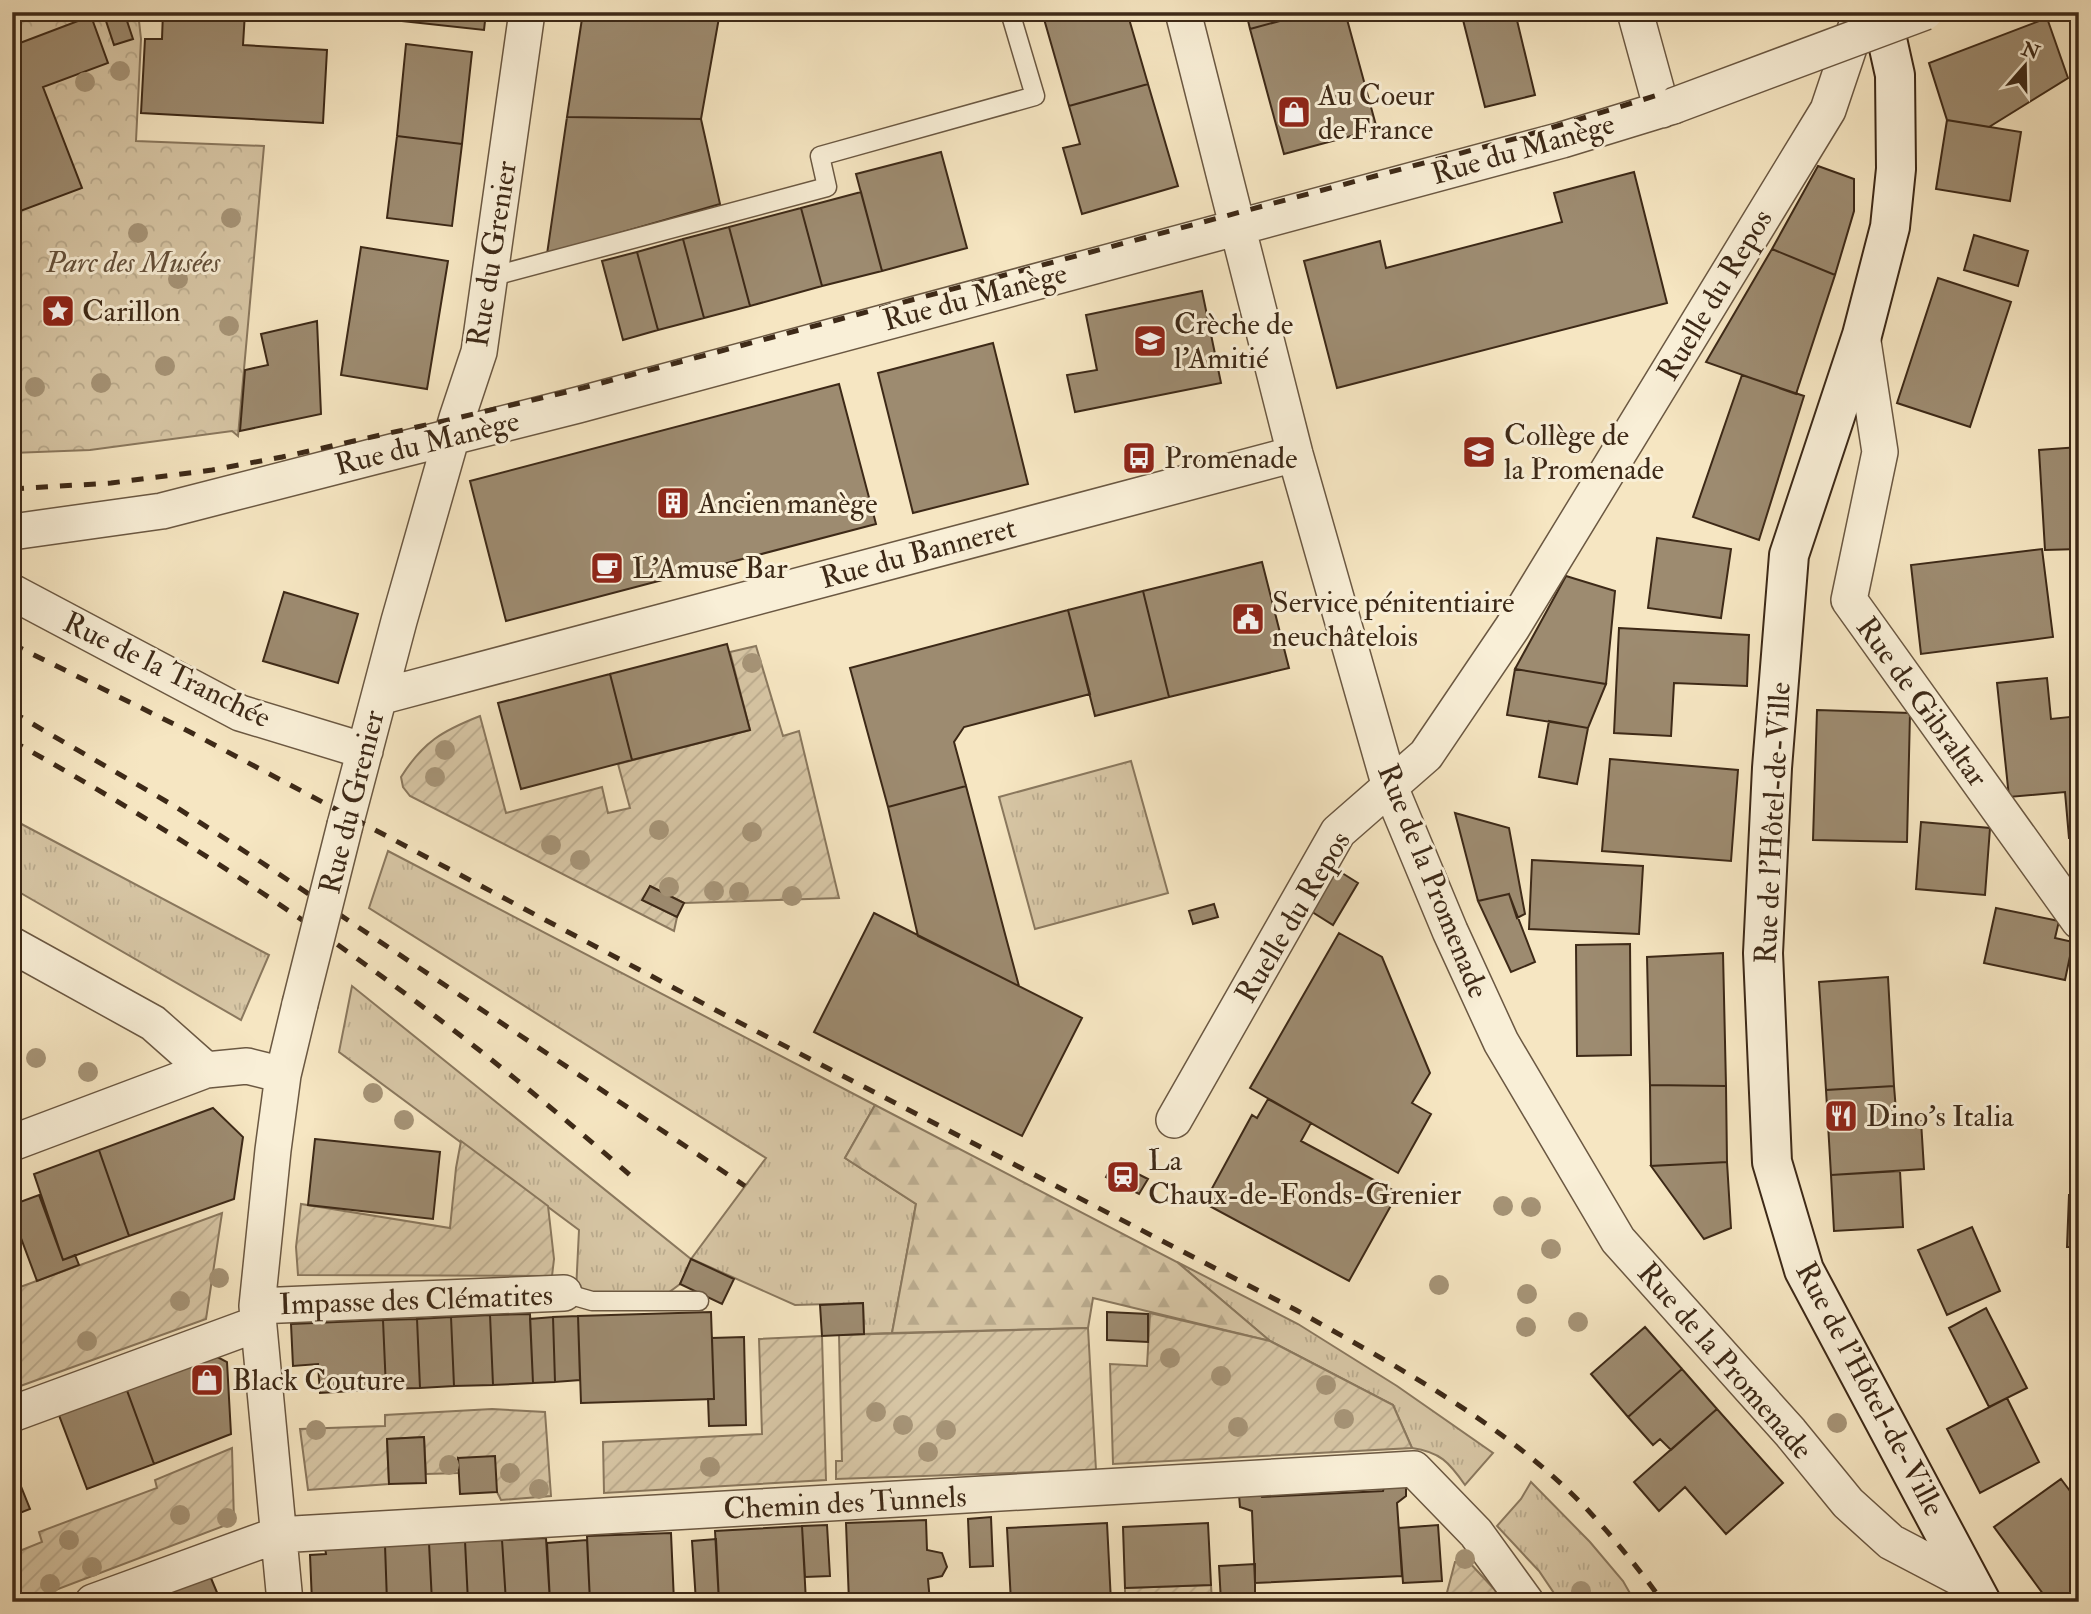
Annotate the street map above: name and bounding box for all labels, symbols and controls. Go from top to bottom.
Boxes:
north arrow [1990,32,2060,102]
text: N [2017,36,2043,65]
place label: Au Coeur de France [1317,77,1434,148]
shop icon: Au Coeur de France [1275,93,1313,131]
street label: Rue du Manège [1427,105,1619,193]
street label: Rue du Grenier [459,158,525,350]
street label: Ruelle du Repos [1649,202,1781,388]
park label: Parc des Musées [45,244,221,281]
street label: Rue du Manège [879,255,1071,339]
place icon: Carillon [39,292,77,330]
place label: Carillon [82,293,180,330]
place label: Crèche de l'Amitié [1174,306,1293,377]
school or university icon: Crèche de l'Amitié [1131,322,1169,360]
street label: Rue du Manège [331,402,523,484]
place label: Collège de la Promenade [1504,417,1664,488]
school or university icon: Collège de la Promenade [1460,433,1498,471]
bus stop icon: Promenade [1120,439,1158,477]
place label: Promenade [1164,440,1298,477]
building icon: Ancien manège [654,484,692,522]
place label: Ancien manège [697,485,878,522]
street label: Rue du Banneret [816,509,1020,597]
cafe icon: L'Amuse Bar [588,549,626,587]
place label: L'Amuse Bar [632,550,788,587]
place label: Service pénitentiaire neuchâtelois [1272,584,1515,655]
public building icon: Service pénitentiaire neuchâtelois [1229,600,1267,638]
street label: Rue de la Tranchée [57,604,277,736]
street label: Rue de Gibraltar [1848,610,1996,794]
street label: Rue de l'Hôtel-de-Ville [1747,681,1799,965]
street label: Rue du Grenier [311,706,393,898]
street label: Rue de la Promenade [1369,759,1497,1003]
street label: Ruelle du Repos [1227,824,1359,1010]
restaurant icon: Dino's Italia [1822,1097,1860,1135]
place label: Dino's Italia [1866,1098,2014,1135]
place label: La Chaux-de-Fonds-Grenier [1148,1142,1461,1213]
station icon: La Chaux-de-Fonds-Grenier [1104,1158,1142,1196]
street label: Rue de la Promenade [1629,1255,1821,1467]
street label: Rue de l'Hôtel-de-Ville [1787,1256,1953,1522]
street label: Impasse des Clématites [278,1277,554,1323]
shop icon: Black Couture [188,1361,226,1399]
place label: Black Couture [232,1362,405,1399]
street label: Chemin des Tunnels [723,1478,967,1528]

